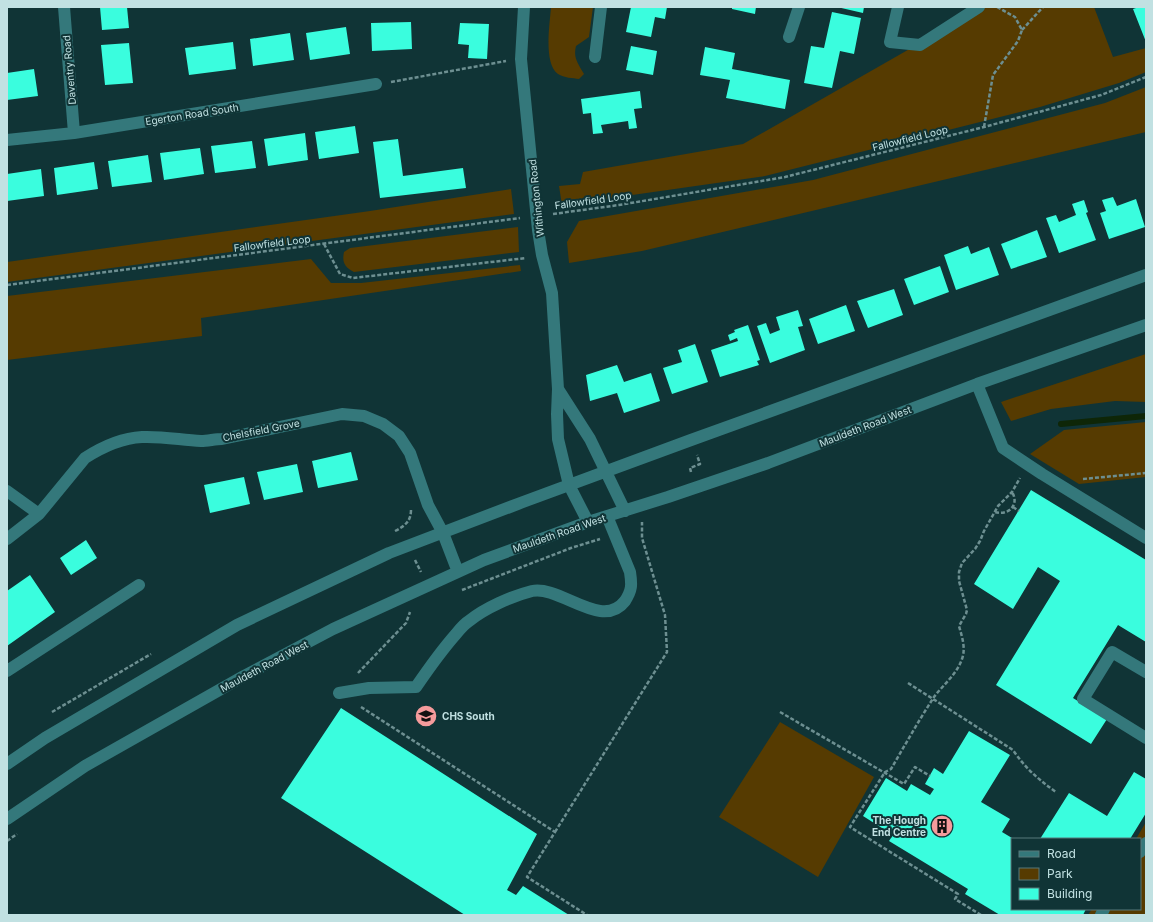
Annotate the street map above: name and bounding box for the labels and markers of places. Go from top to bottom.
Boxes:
school or university icon: CHS South [413,703,439,729]
place label: CHS South [442,710,495,722]
building icon: The Hough End Centre [929,813,955,839]
place label: The Hough End Centre [872,814,926,838]

